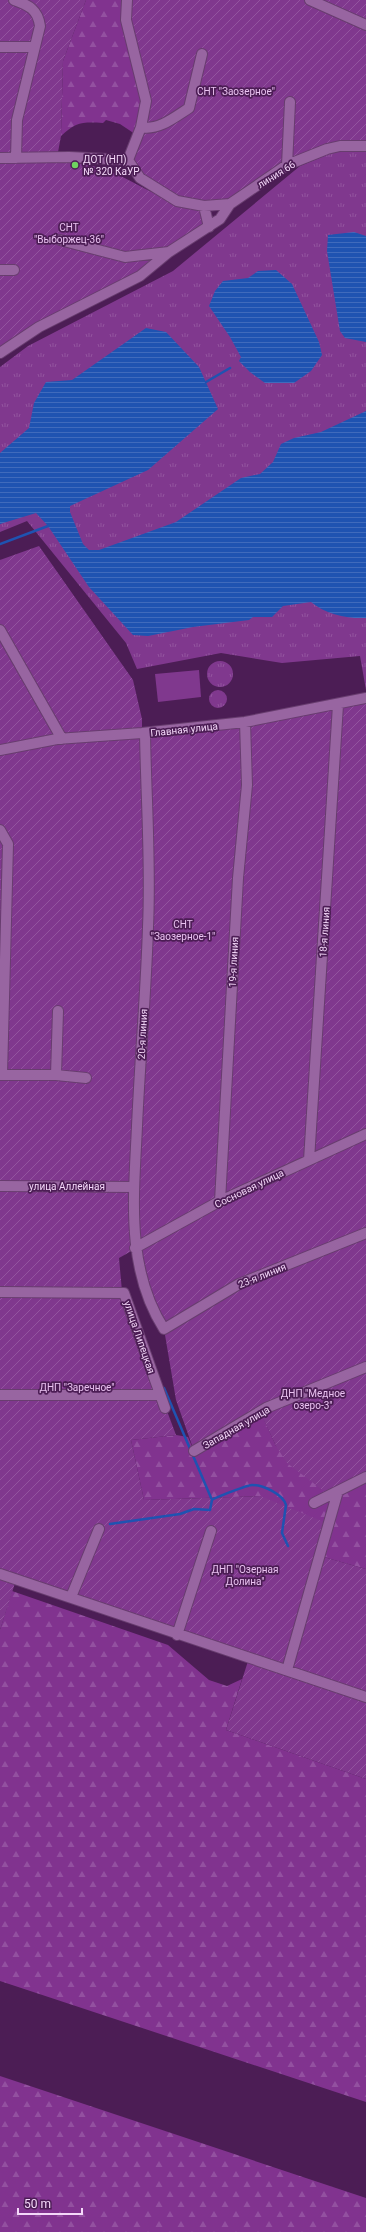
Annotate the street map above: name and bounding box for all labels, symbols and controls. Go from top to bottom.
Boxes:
park label: СНТ "Заозерное" [197,86,275,97]
place label: ДОТ (НП) № 320 КаУР [83,154,140,177]
street label: линия 66 [255,158,297,190]
marker: ДОТ (НП) № 320 КаУР [70,160,80,170]
park label: СНТ "Выборжец-36" [34,222,104,245]
street label: Главная улица [150,720,218,739]
street label: 18-я линия [317,906,332,958]
park label: СНТ "Заозерное-1" [151,919,215,942]
street label: 19-я линия [227,936,240,988]
street label: 20-я линия [136,1008,149,1060]
street label: Сосновая улица [213,1167,286,1210]
street label: улица Аллейная [29,1181,105,1192]
street label: 23-я линия [237,1261,288,1290]
street label: улица Липецкая [122,1299,157,1375]
park label: ДНП "Заречное" [39,1382,115,1393]
park label: ДНП "Медное озеро-3" [281,1388,345,1411]
street label: Западная улица [201,1404,272,1451]
park label: ДНП "Озерная Долина" [211,1564,279,1587]
scale bar [18,2190,82,2216]
text: 50 m [24,2197,51,2211]

